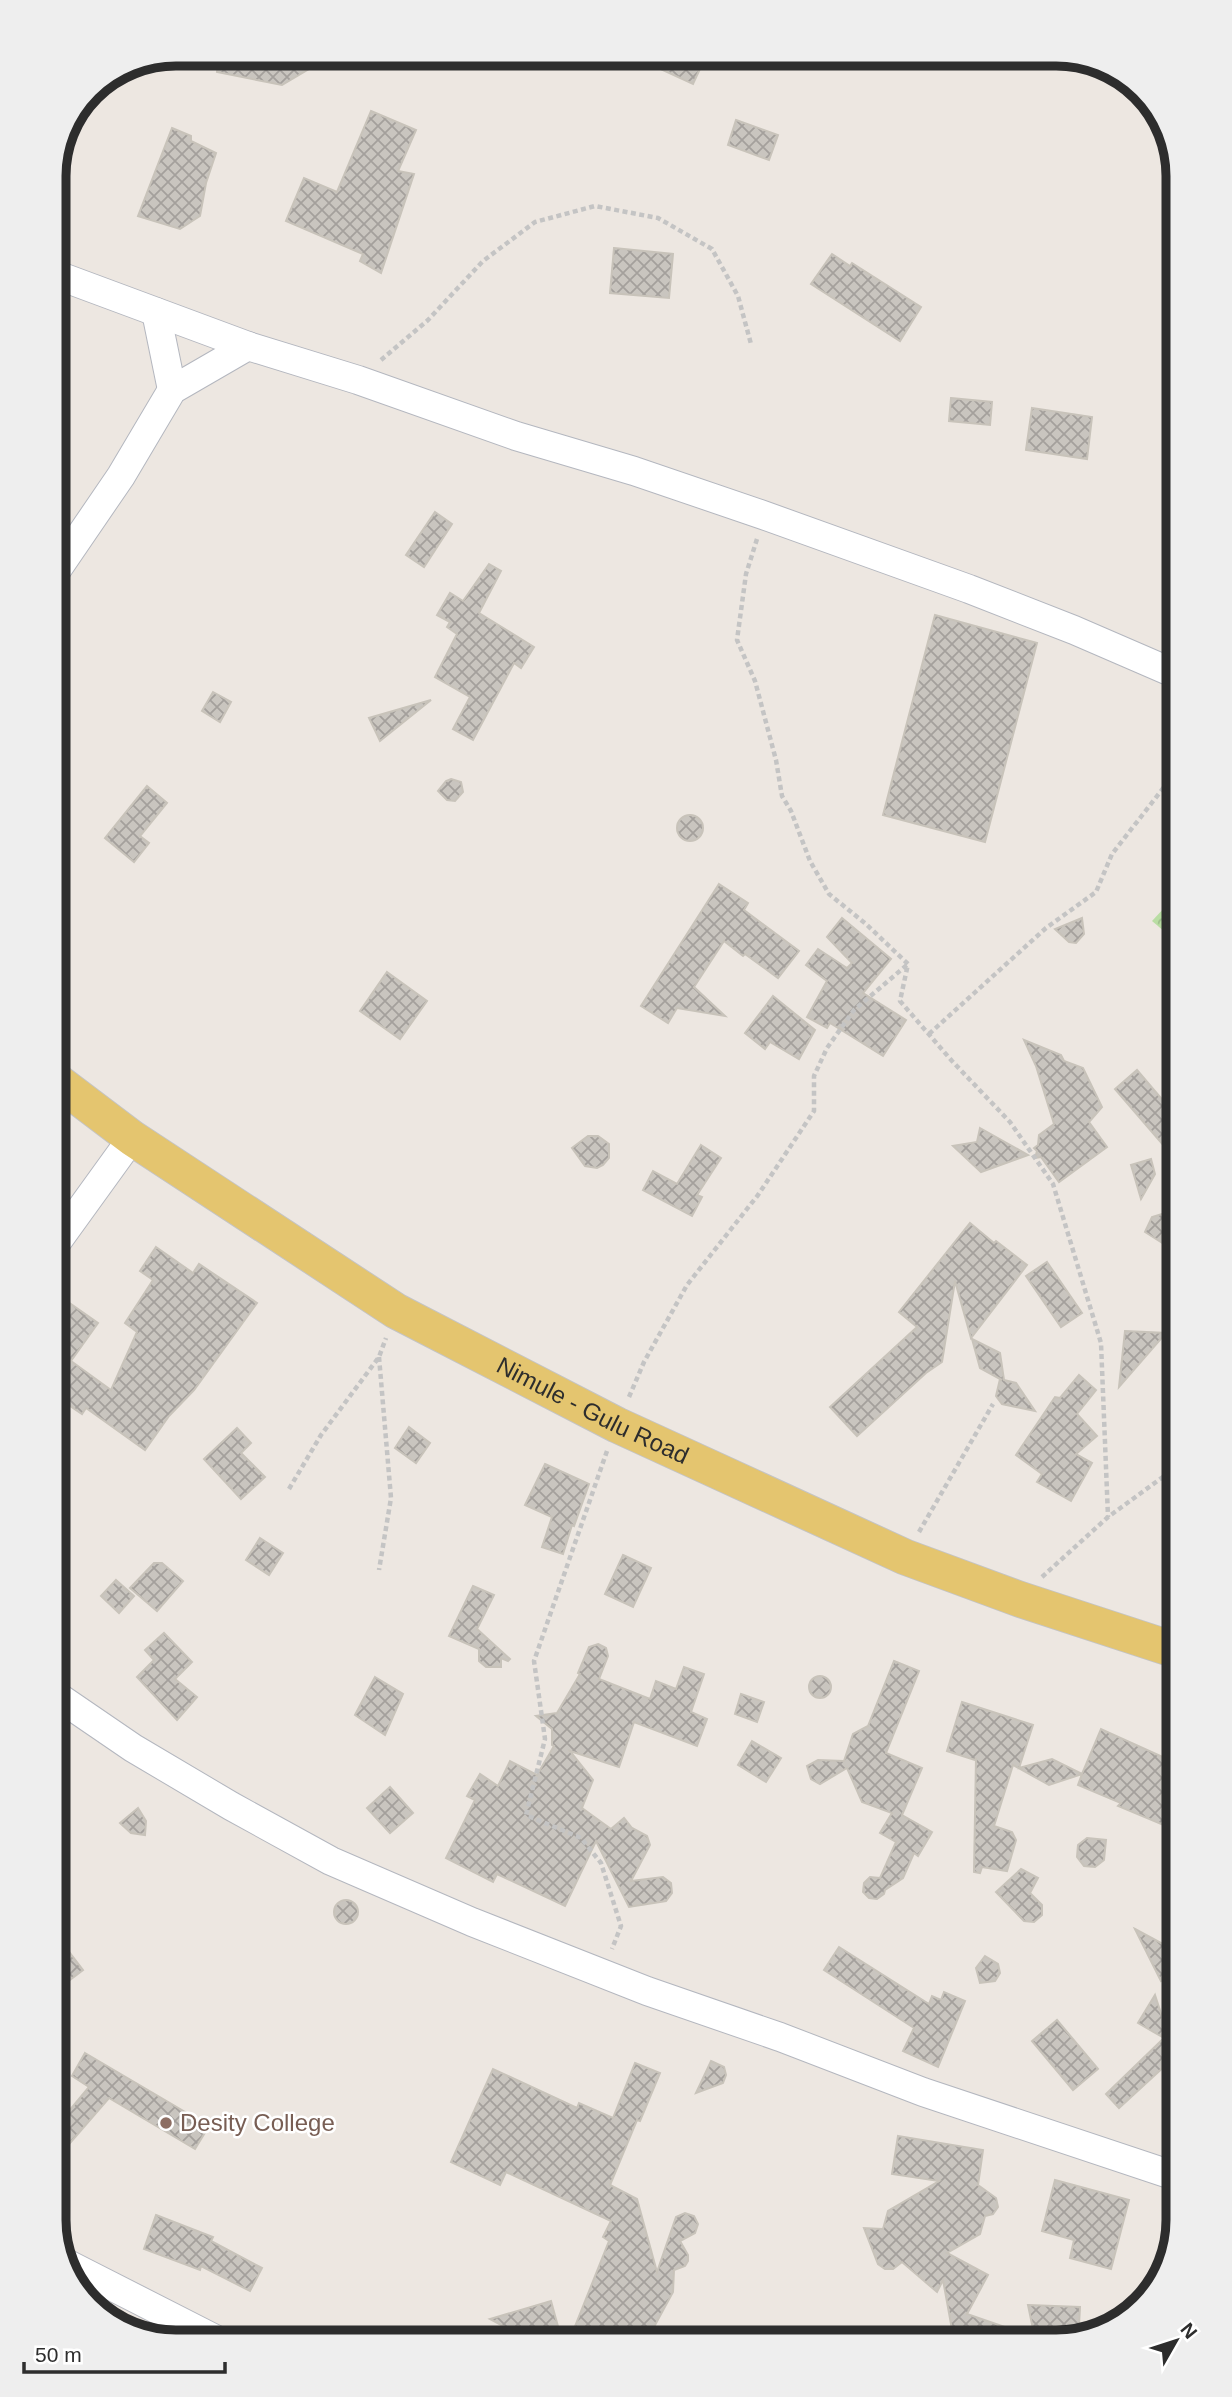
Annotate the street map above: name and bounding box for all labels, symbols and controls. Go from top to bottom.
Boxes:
street label: Nimule - Gulu Road [492,1351,693,1469]
place label: Desity College [180,2109,335,2136]
marker: Desity College [158,2115,174,2131]
north arrow [1141,2306,1211,2376]
text: N [1176,2319,1201,2343]
scale bar [24,2330,226,2374]
text: 50 m [35,2343,82,2366]

